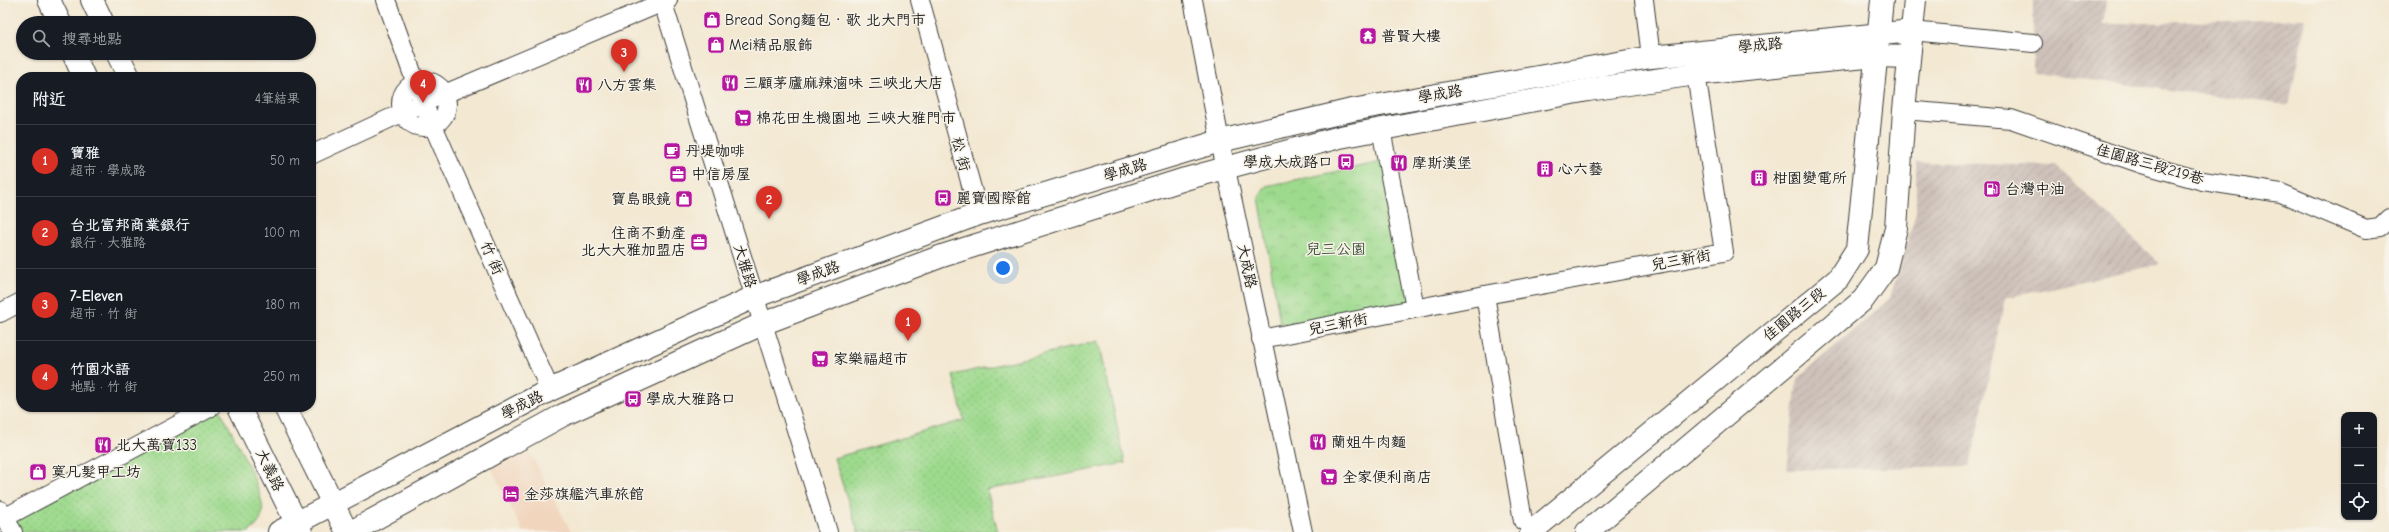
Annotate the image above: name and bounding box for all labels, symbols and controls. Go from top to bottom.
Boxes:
shop icon: Bread Song麵包‧歌 北大門市 [702,10,722,30]
place label: Bread Song麵包‧歌 北大門市 [725,11,926,29]
search box [16,16,316,60]
temple icon: 普賢大樓 [1358,26,1378,46]
icon: search [30,27,52,49]
place label: 普賢大樓 [1381,27,1441,45]
text: 搜尋地點 [62,30,122,48]
street label: 學成路 [1737,34,1783,56]
shop icon: Mei精品服飾 [706,35,726,55]
place label: Mei精品服飾 [729,36,813,54]
pin: 3 [611,39,637,72]
pin: 4 [410,70,436,103]
restaurant icon: 三顧茅廬麻辣滷味 三峽北大店 [720,73,740,93]
place label: 三顧茅廬麻辣滷味 三峽北大店 [743,74,943,92]
restaurant icon: 八方雲集 [574,75,594,95]
place label: 八方雲集 [597,76,657,94]
street label: 學成路 [1416,81,1464,107]
text: 附近 [32,90,66,109]
text: 4筆結果 [255,91,300,106]
supermarket icon: 棉花田生機園地 三峽大雅門市 [733,108,753,128]
place label: 棉花田生機園地 三峽大雅門市 [756,109,956,127]
street label: 松 街 [948,135,974,173]
street label: 佳園路三段219巷 [2094,140,2206,188]
cafe icon: 丹堤咖啡 [662,141,682,161]
place label: 丹堤咖啡 [685,142,745,160]
text: 寶雅 [70,144,100,162]
bus stop icon: 學成大成路口 [1336,152,1356,172]
text: 1 [42,153,48,168]
text: 50 m [270,153,300,168]
place label: 學成大成路口 [1243,153,1333,171]
restaurant icon: 摩斯漢堡 [1389,153,1409,173]
place label: 摩斯漢堡 [1412,154,1472,172]
street label: 學成路 [1101,155,1149,185]
building icon: 心六藝 [1535,159,1555,179]
place label: 心六藝 [1558,160,1603,178]
text: 超市 · 學成路 [70,163,146,178]
office icon: 中信房屋 [668,164,688,184]
place label: 中信房屋 [691,165,751,183]
building icon: 柑園變電所 [1749,168,1769,188]
place label: 柑園變電所 [1772,169,1847,187]
fuel station icon: 台灣中油 [1982,179,2002,199]
place label: 台灣中油 [2005,180,2065,198]
pin: 2 [756,186,782,219]
bus stop icon: 麗寶國際館 [933,188,953,208]
shop icon: 寶島眼鏡 [674,189,694,209]
place label: 麗寶國際館 [956,189,1031,207]
place label: 寶島眼鏡 [611,190,671,208]
text: 台北富邦商業銀行 [70,216,190,234]
place label: 住商不動產 北大大雅加盟店 [581,224,686,259]
text: 2 [42,225,48,240]
text: 100 m [264,225,300,240]
office icon: 住商不動產 北大大雅加盟店 [689,232,709,252]
text: 銀行 · 大雅路 [70,235,146,250]
street label: 竹 街 [477,238,507,278]
park label: 兒三公園 [1306,240,1366,258]
street label: 大雅路 [730,242,760,290]
street label: 大成路 [1234,242,1260,290]
street label: 兒三新街 [1650,246,1712,274]
street label: 學成路 [794,257,842,289]
your location [993,258,1013,278]
street label: 佳園路三段 [1759,283,1829,345]
text: 7-Eleven [70,287,123,305]
text: 3 [42,297,48,312]
text: 180 m [265,297,300,312]
text: 超市 · 竹 街 [70,306,137,321]
pin: 1 [895,308,921,341]
street label: 兒三新街 [1307,309,1369,339]
supermarket icon: 家樂福超市 [810,349,830,369]
place label: 家樂福超市 [833,350,908,368]
text: 竹園水語 [70,360,130,378]
text: 4 [42,369,48,384]
text: 250 m [263,369,300,384]
text: 地點 · 竹 街 [70,379,137,394]
street label: 學成路 [498,387,546,423]
bus stop icon: 學成大雅路口 [623,389,643,409]
place label: 學成大雅路口 [646,390,736,408]
map controls [2341,412,2377,520]
button: + [2341,412,2377,448]
restaurant icon: 蘭姐牛肉麵 [1308,432,1328,452]
place label: 蘭姐牛肉麵 [1331,433,1406,451]
restaurant icon: 北大萬寶133 [93,435,113,455]
place label: 北大萬寶133 [116,436,197,454]
street label: 大義路 [252,446,288,494]
button: − [2341,448,2377,484]
shop icon: 寞凡髮甲工坊 [28,462,48,482]
place label: 寞凡髮甲工坊 [51,463,141,481]
supermarket icon: 全家便利商店 [1319,467,1339,487]
place label: 全家便利商店 [1342,468,1432,486]
hotel icon: 金莎旗艦汽車旅館 [501,484,521,504]
button: locate [2341,484,2377,520]
place label: 金莎旗艦汽車旅館 [524,485,644,503]

